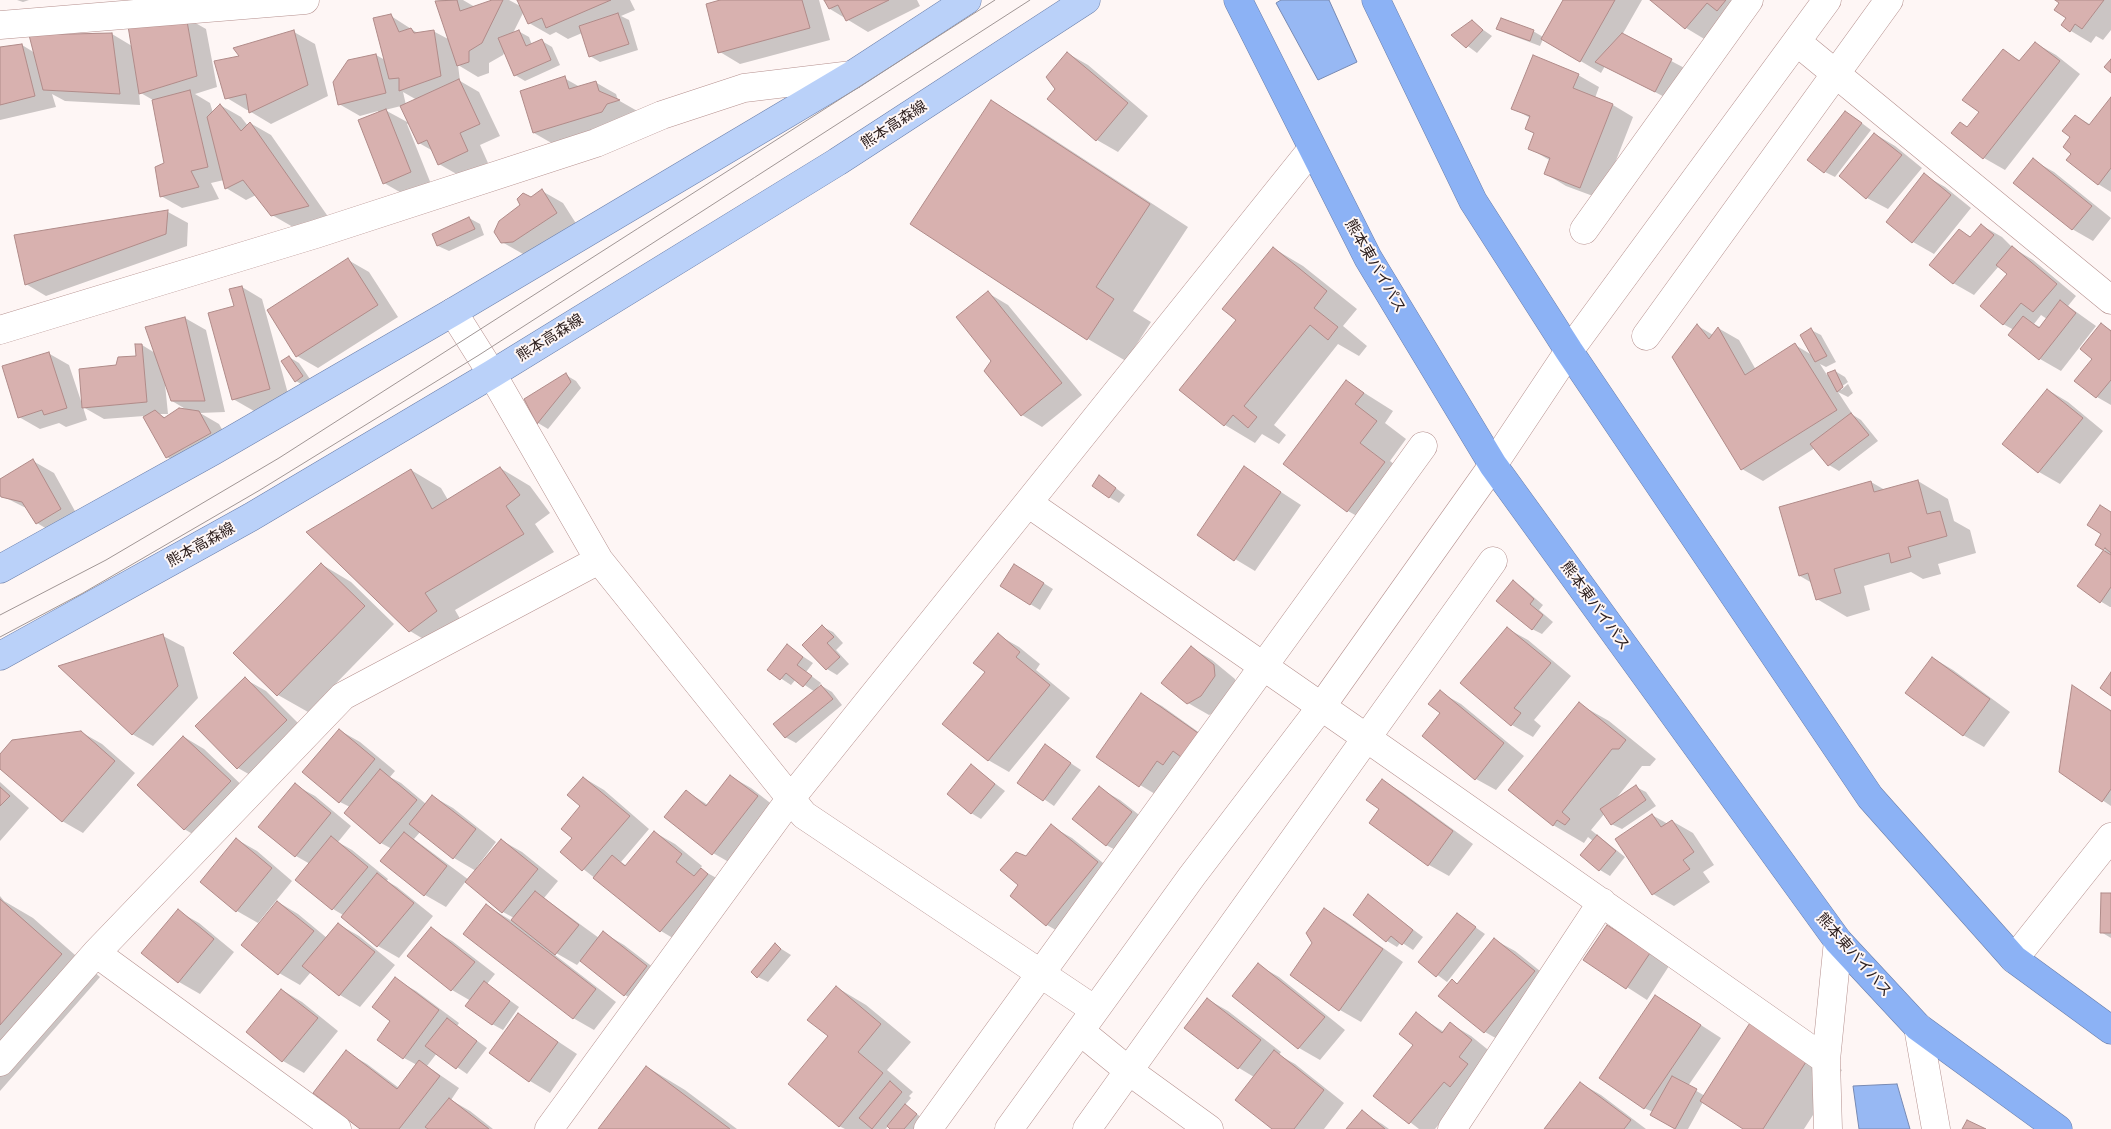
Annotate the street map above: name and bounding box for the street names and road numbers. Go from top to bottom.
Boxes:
street label: 熊本高森線 [858,97,930,153]
street label: 熊本東バイパス [1341,216,1409,316]
street label: 熊本高森線 [513,310,587,366]
street label: 熊本高森線 [164,519,238,571]
street label: 熊本東バイパス [1557,558,1633,654]
street label: 熊本東バイパス [1813,909,1895,1001]

